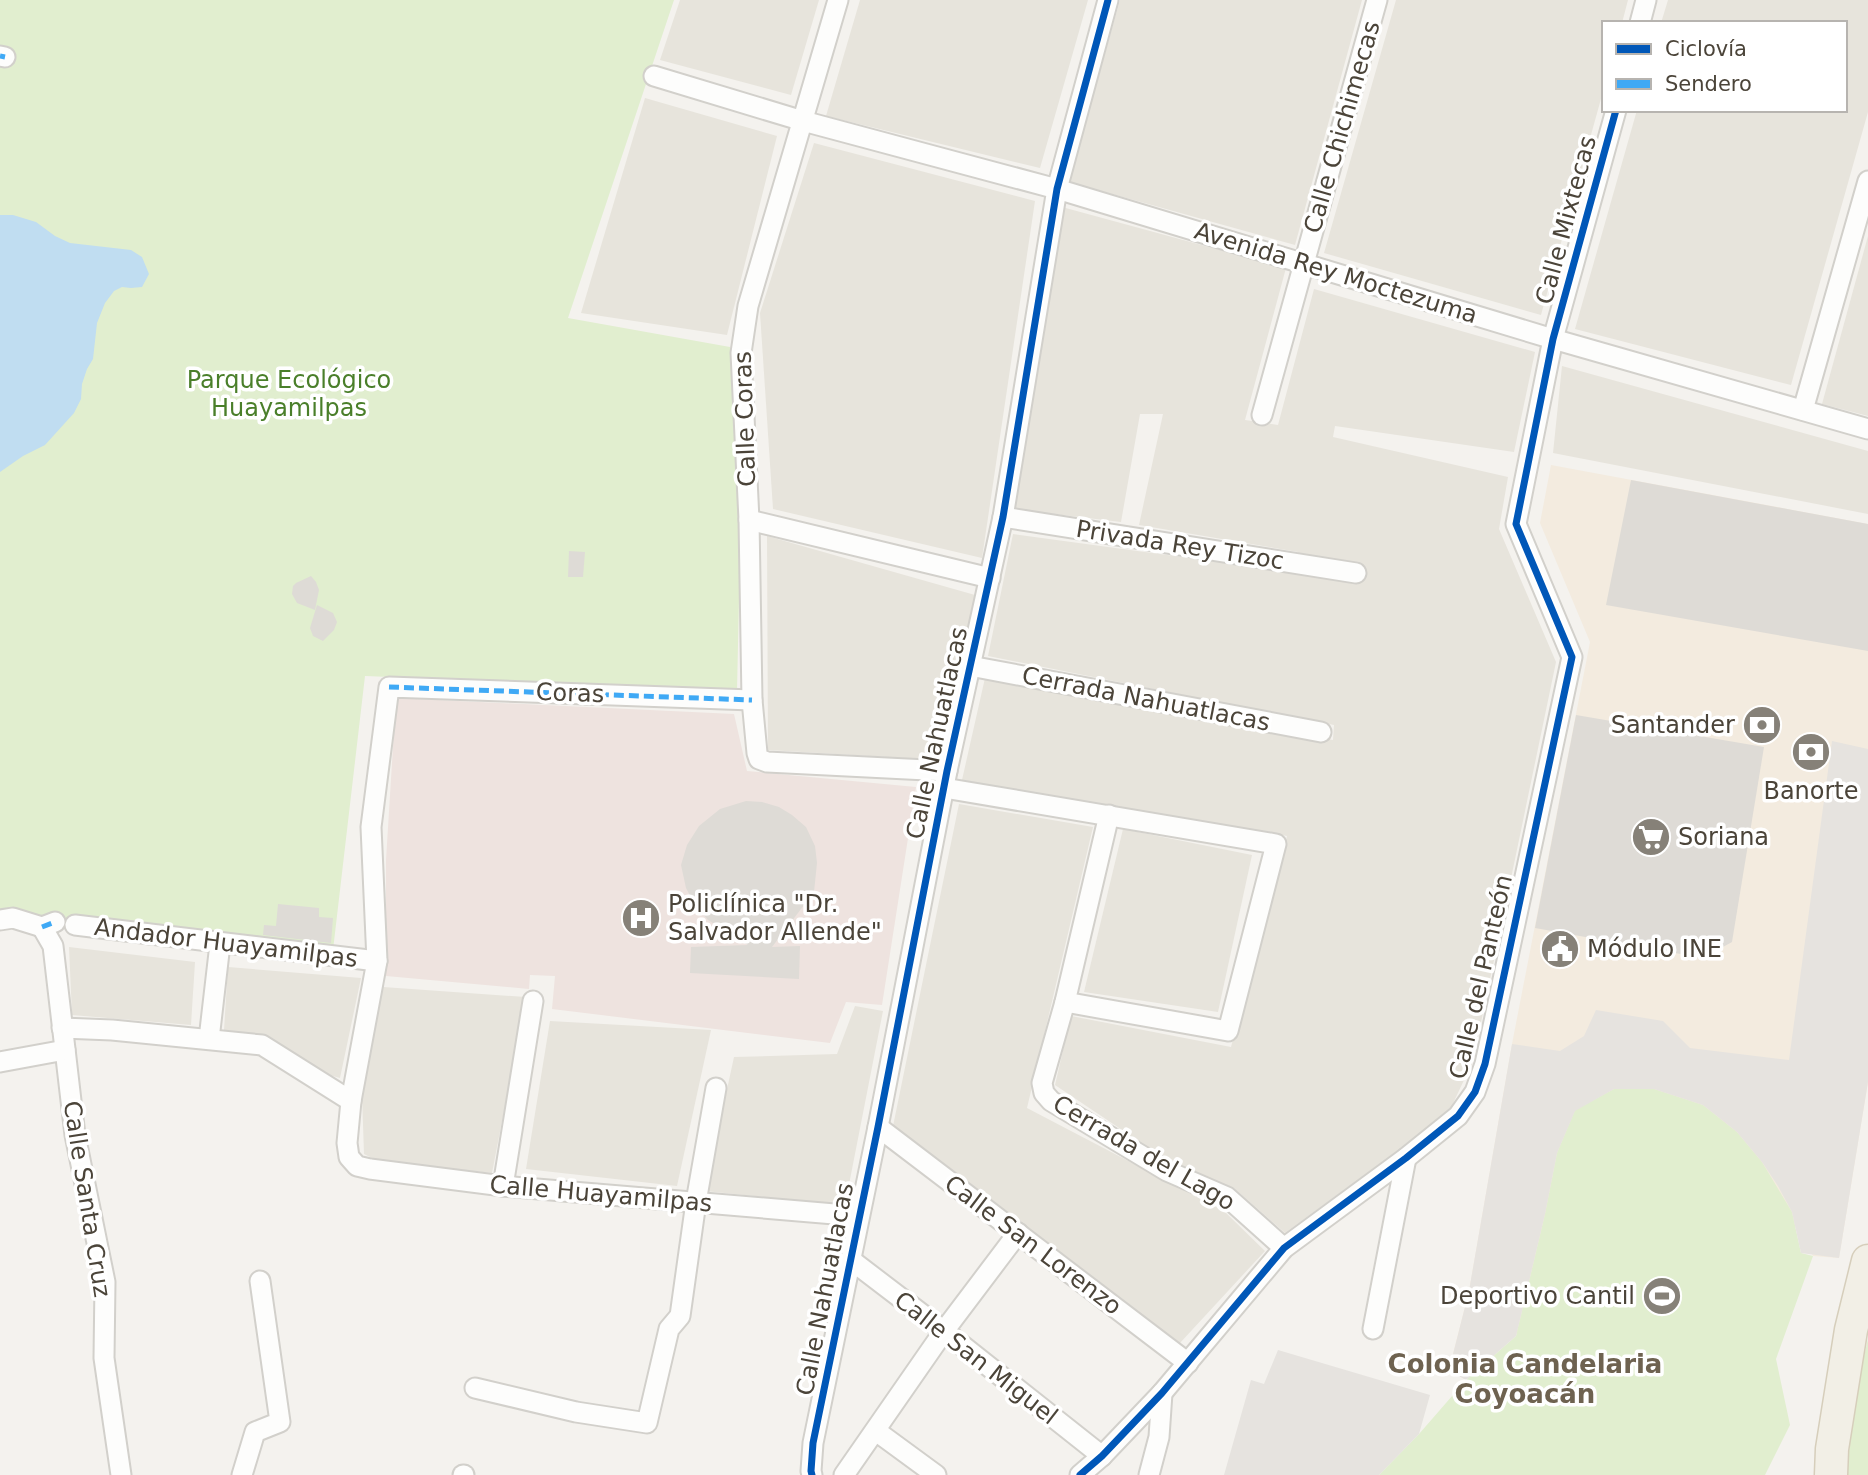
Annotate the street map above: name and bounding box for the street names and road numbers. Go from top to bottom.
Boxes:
street label: Calle Chichimecas [1298,18,1386,236]
street label: Calle Mixtecas [1530,133,1602,307]
street label: Avenida Rey Moctezuma [1191,217,1481,329]
street label: Calle Coras [729,351,761,487]
street label: Privada Rey Tizoc [1074,515,1286,575]
street label: Calle Nahuatlacas [901,624,973,842]
street label: Cerrada Nahuatlacas [1020,661,1272,737]
street label: Coras [535,678,605,708]
street label: Calle del Panteón [1444,872,1518,1082]
street label: Andador Huayamilpas [93,913,359,973]
street label: Cerrada del Lago [1048,1090,1240,1216]
street label: Calle Santa Cruz [58,1099,116,1299]
street label: Calle San Lorenzo [939,1169,1127,1321]
street label: Calle Huayamilpas [489,1170,713,1218]
street label: Calle Nahuatlacas [791,1180,859,1398]
street label: Calle San Miguel [889,1286,1063,1430]

